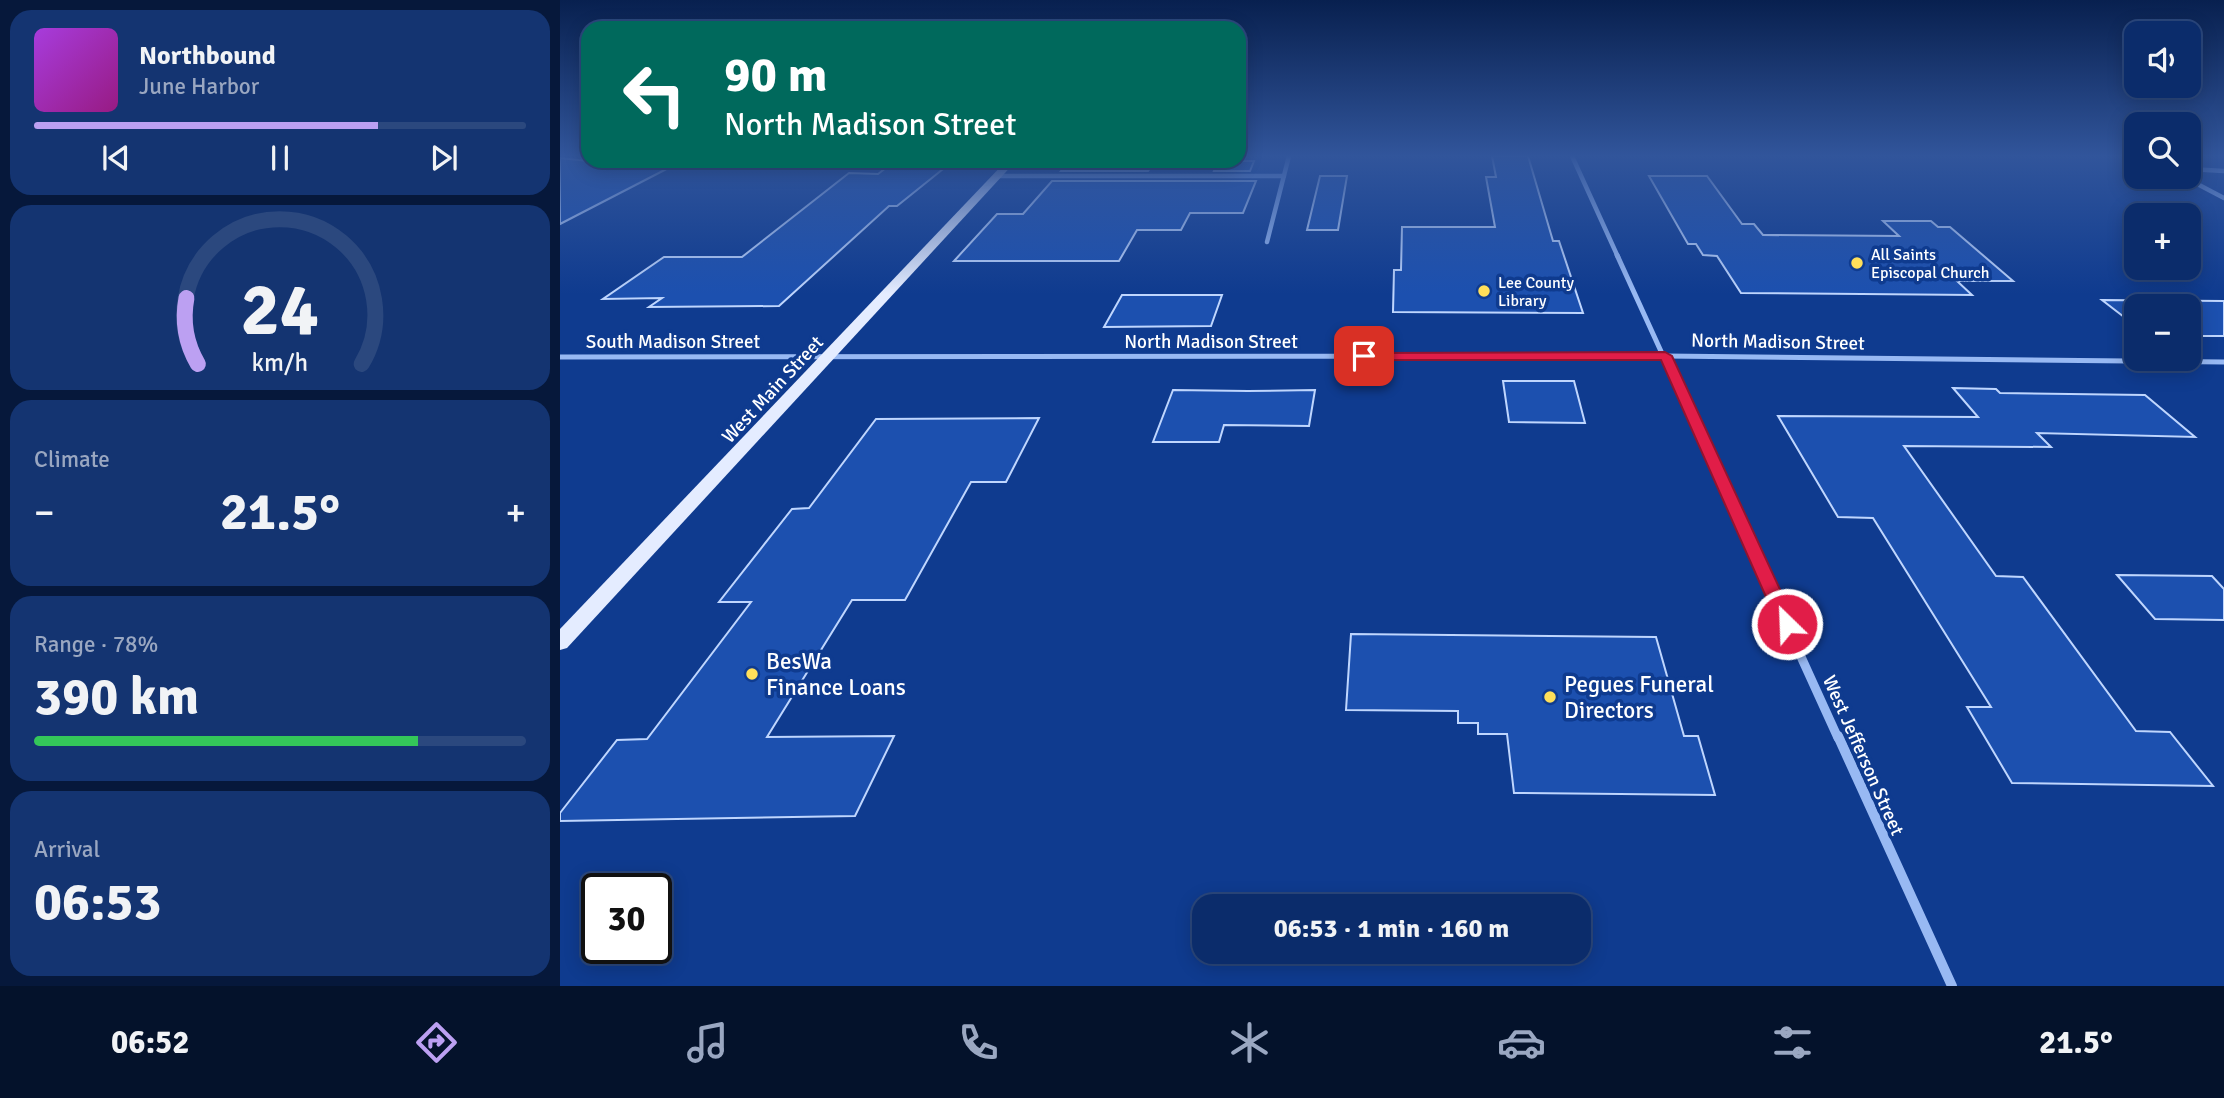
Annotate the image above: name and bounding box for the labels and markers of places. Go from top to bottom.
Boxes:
place label: All Saints Episcopal Church [1871,245,1989,283]
marker: All Saints Episcopal Church [1849,255,1865,271]
place label: Lee County Library [1498,273,1574,311]
marker: Lee County Library [1476,283,1492,299]
pin [1334,326,1394,386]
place label: BesWa Finance Loans [766,647,906,702]
marker: BesWa Finance Loans [744,666,760,682]
place label: Pegues Funeral Directors [1564,670,1714,725]
marker: Pegues Funeral Directors [1542,689,1558,705]

